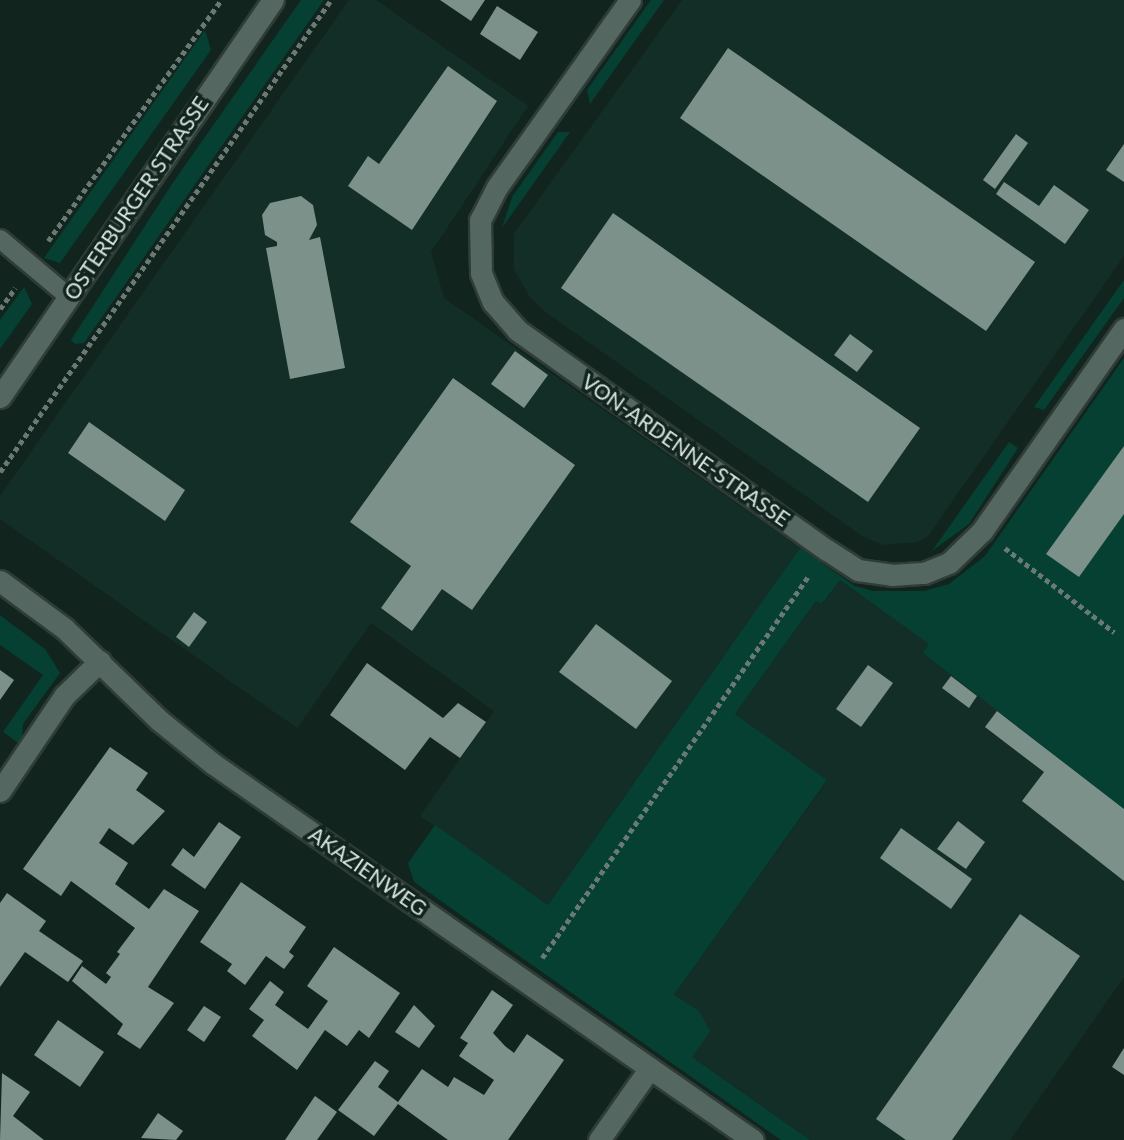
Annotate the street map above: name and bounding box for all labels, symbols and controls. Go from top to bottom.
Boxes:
street label: OSTERBURGER STRASSE [58,91,214,305]
street label: VON-ARDENNE-STRASSE [577,369,795,531]
street label: AKAZIENWEG [304,821,432,921]

